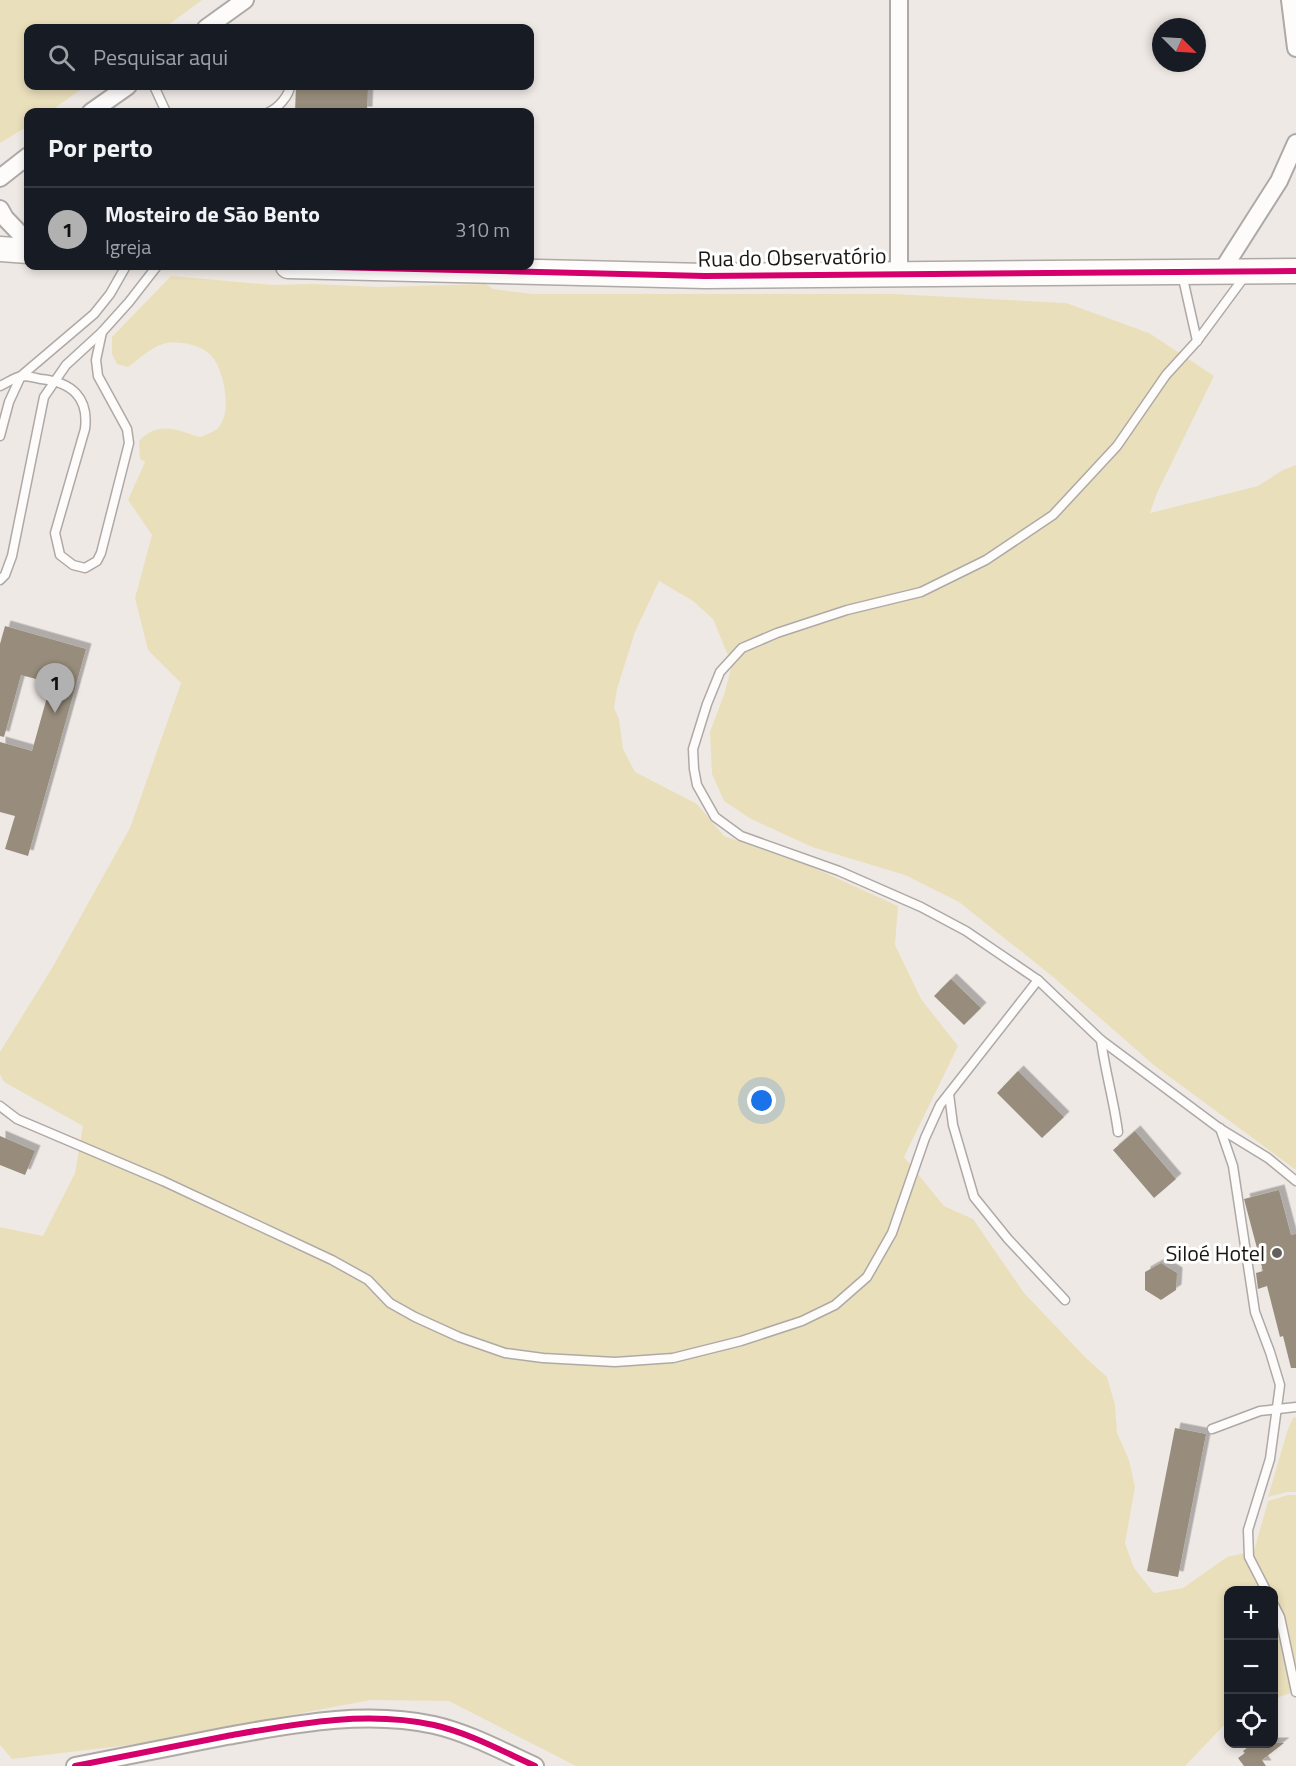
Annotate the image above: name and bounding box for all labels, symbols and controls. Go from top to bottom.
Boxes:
north arrow [1152,18,1206,72]
search box [24,24,534,90]
text: Pesquisar aqui [93,40,228,74]
icon: search [45,41,78,74]
text: Por perto [48,128,153,167]
text: Mosteiro de São Bento [105,197,320,231]
text: 1 [62,214,73,245]
text: 310 m [455,214,510,245]
text: Igreja [105,231,151,262]
street label: Rua do Observatório [697,238,887,276]
pin: 1 [36,664,74,713]
your location [747,1086,776,1115]
place label: Siloé Hotel [1165,1236,1265,1270]
marker: Siloé Hotel [1270,1246,1284,1260]
map controls [1224,1586,1278,1748]
button: + [1224,1586,1278,1640]
button: − [1224,1640,1278,1694]
button: locate [1224,1694,1278,1748]

